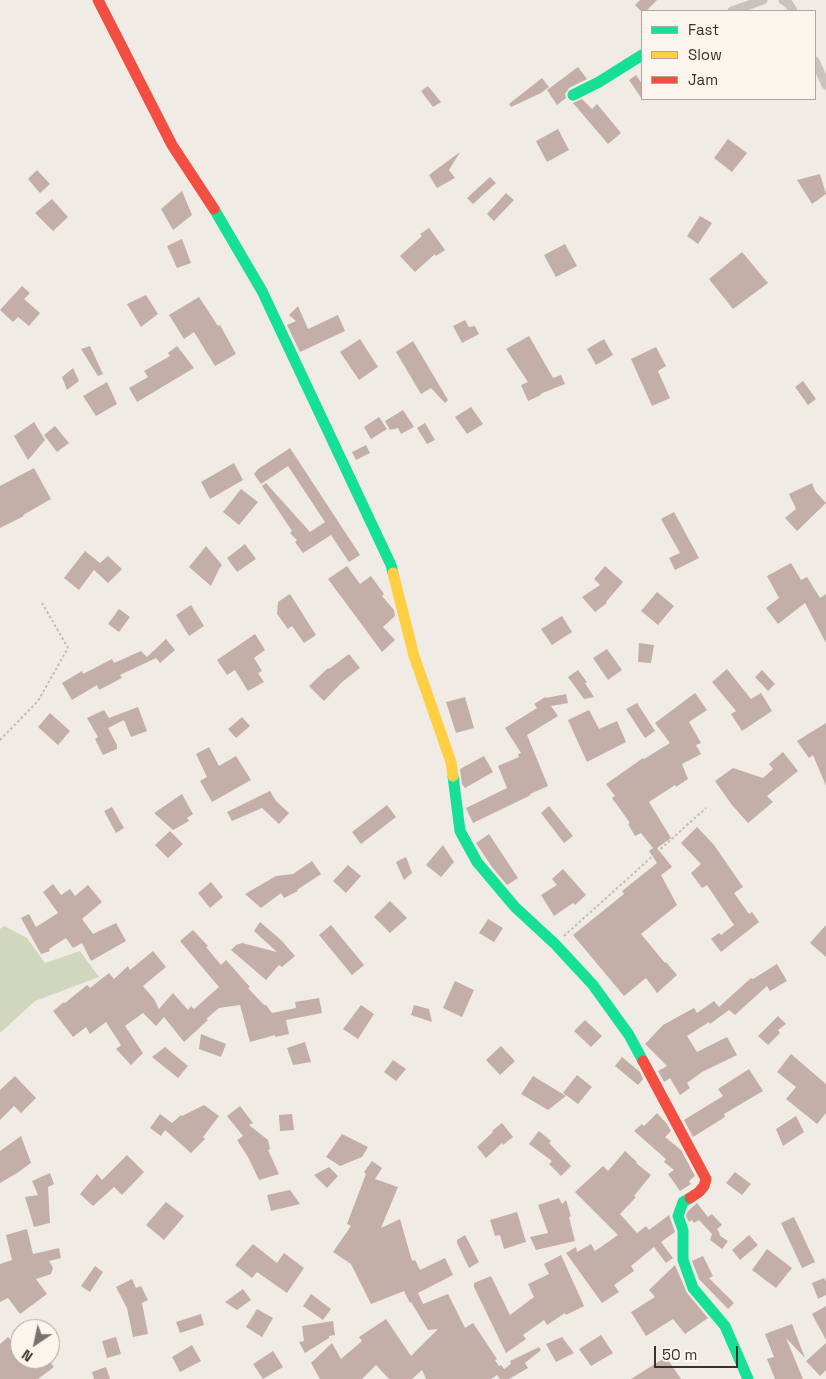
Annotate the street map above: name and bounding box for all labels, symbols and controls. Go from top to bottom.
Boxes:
legend [641,10,816,100]
text: Fast [688,20,719,39]
text: Slow [688,45,722,64]
text: Jam [688,70,718,89]
north arrow [10,1319,60,1369]
scale bar [656,1336,740,1368]
text: 50 m [662,1345,697,1364]
text: N [18,1346,36,1366]

